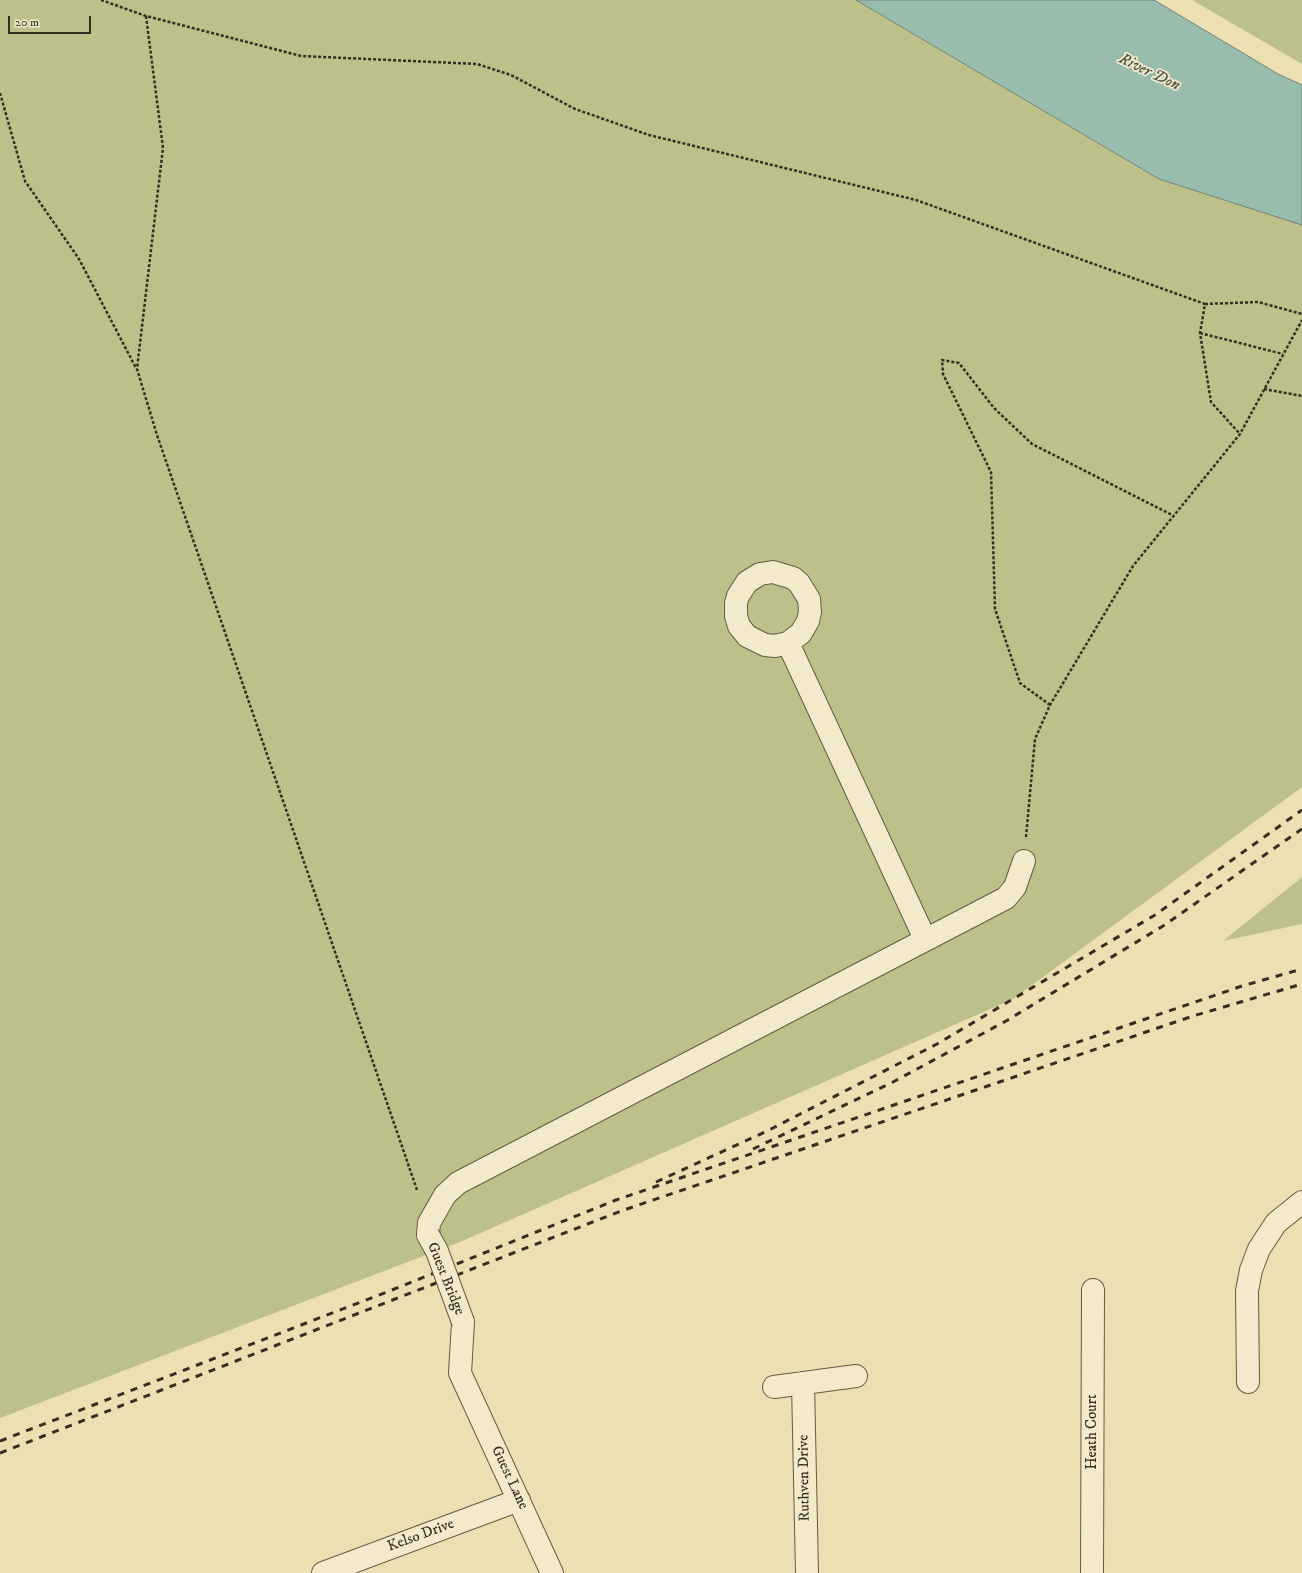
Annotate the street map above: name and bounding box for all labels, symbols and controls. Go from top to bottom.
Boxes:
scale bar [10,8,93,34]
text: 20 m [15,15,39,30]
water label: River Don [1115,50,1183,96]
street label: Guest Bridge [422,1240,468,1318]
street label: Heath Court [1084,1394,1102,1470]
street label: Ruthven Drive [795,1434,815,1522]
street label: Guest Lane [486,1443,532,1513]
street label: Kelso Drive [385,1516,457,1556]

